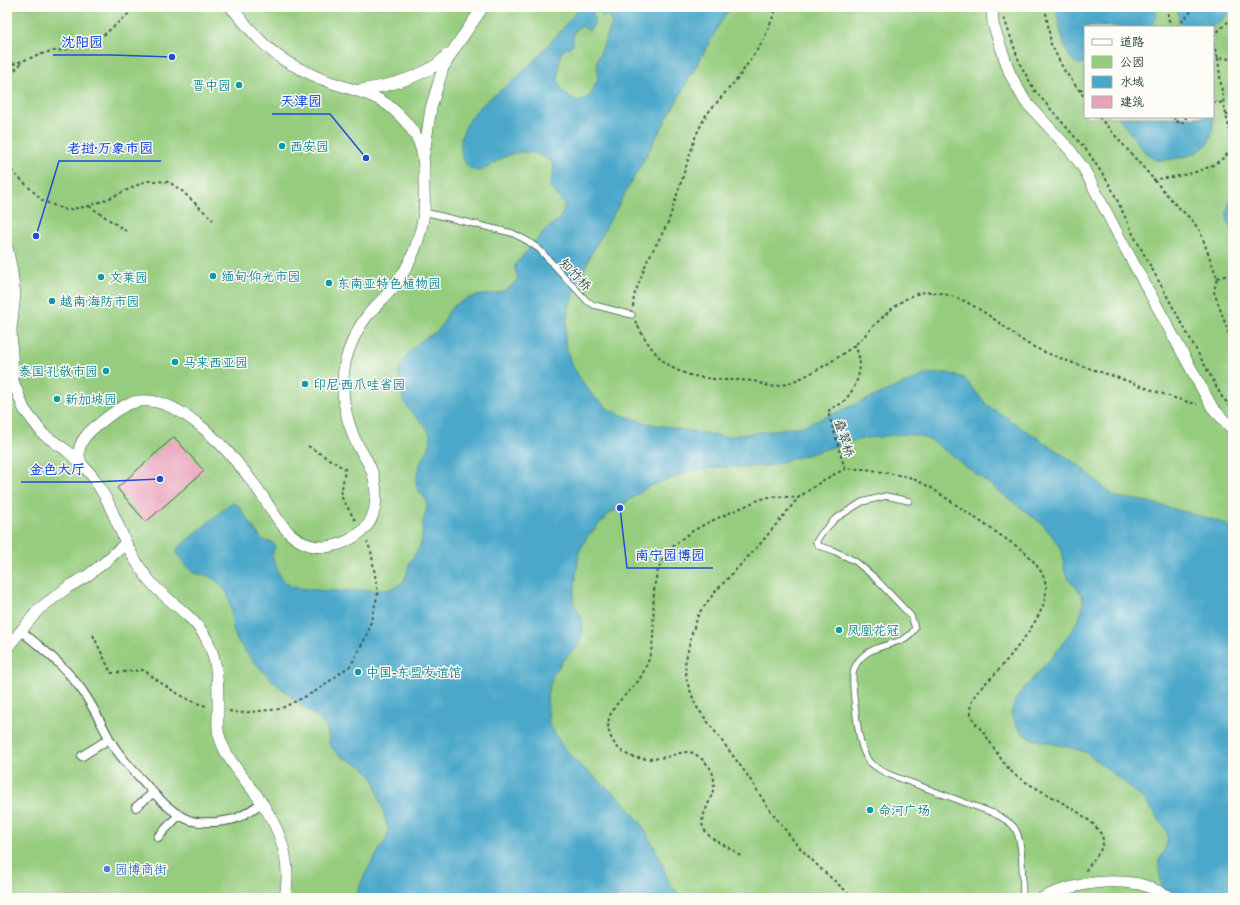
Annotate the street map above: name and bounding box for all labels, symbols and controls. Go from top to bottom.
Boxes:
legend [1084,26,1214,118]
callout: 沈阳园 [53,29,111,55]
text: 沈阳园 [61,34,103,51]
text: 道路 [1120,35,1144,50]
text: 公园 [1120,55,1144,70]
text: 水域 [1120,75,1144,90]
place label: 晋中园 [192,78,231,94]
marker: 晋中园 [234,80,244,90]
callout: 天津园 [272,88,330,114]
text: 天津园 [280,93,322,110]
text: 建筑 [1120,95,1144,110]
callout: 老挝·万象市园 [59,135,161,161]
place label: 西安园 [290,139,329,155]
text: 老挝·万象市园 [67,140,153,157]
marker: 西安园 [277,141,287,151]
street label: 知竹桥 [556,255,594,294]
place label: 缅甸·仰光市园 [221,269,300,285]
place label: 文莱园 [109,270,148,286]
marker: 缅甸·仰光市园 [208,271,218,281]
marker: 文莱园 [96,272,106,282]
place label: 东南亚特色植物园 [337,276,441,292]
marker: 东南亚特色植物园 [324,278,334,288]
place label: 越南·海防市园 [59,294,139,310]
marker: 越南·海防市园 [47,296,57,306]
place label: 马来西亚园 [183,355,248,371]
marker: 马来西亚园 [170,357,180,367]
place label: 泰国·孔敬市园 [19,364,98,380]
marker: 泰国·孔敬市园 [101,366,111,376]
place label: 印尼·西爪哇省园 [313,377,405,393]
marker: 印尼·西爪哇省园 [300,379,310,389]
place label: 新加坡园 [65,392,117,408]
marker: 新加坡园 [52,394,62,404]
street label: 叠翠桥 [831,417,857,459]
callout: 金色大厅 [21,456,93,482]
text: 金色大厅 [29,461,85,478]
callout: 南宁园博园 [627,542,713,568]
text: 南宁园博园 [635,547,705,564]
place label: 凤凰花冠 [847,623,899,639]
marker: 凤凰花冠 [834,625,844,635]
place label: 中国-东盟友谊馆 [366,665,462,681]
marker: 中国-东盟友谊馆 [353,667,363,677]
place label: 命河广场 [878,803,930,819]
marker: 命河广场 [865,805,875,815]
place label: 园博商街 [115,862,167,878]
marker: 园博商街 [102,864,112,874]

